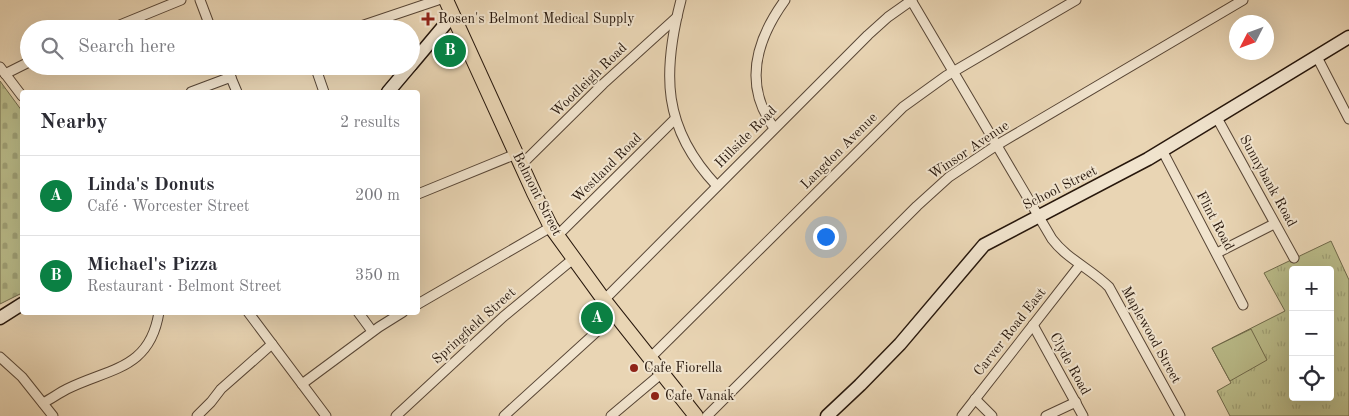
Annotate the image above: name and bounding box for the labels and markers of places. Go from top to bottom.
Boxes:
place label: Rosen's Belmont Medical Supply [438,12,635,26]
marker: Rosen's Belmont Medical Supply [422,13,434,25]
pin: B [434,32,466,70]
pin: A [581,299,613,337]
place label: Cafe Fiorella [644,361,722,375]
marker: Cafe Fiorella [628,362,640,374]
place label: Cafe Vanak [665,389,735,403]
marker: Cafe Vanak [649,390,661,402]

